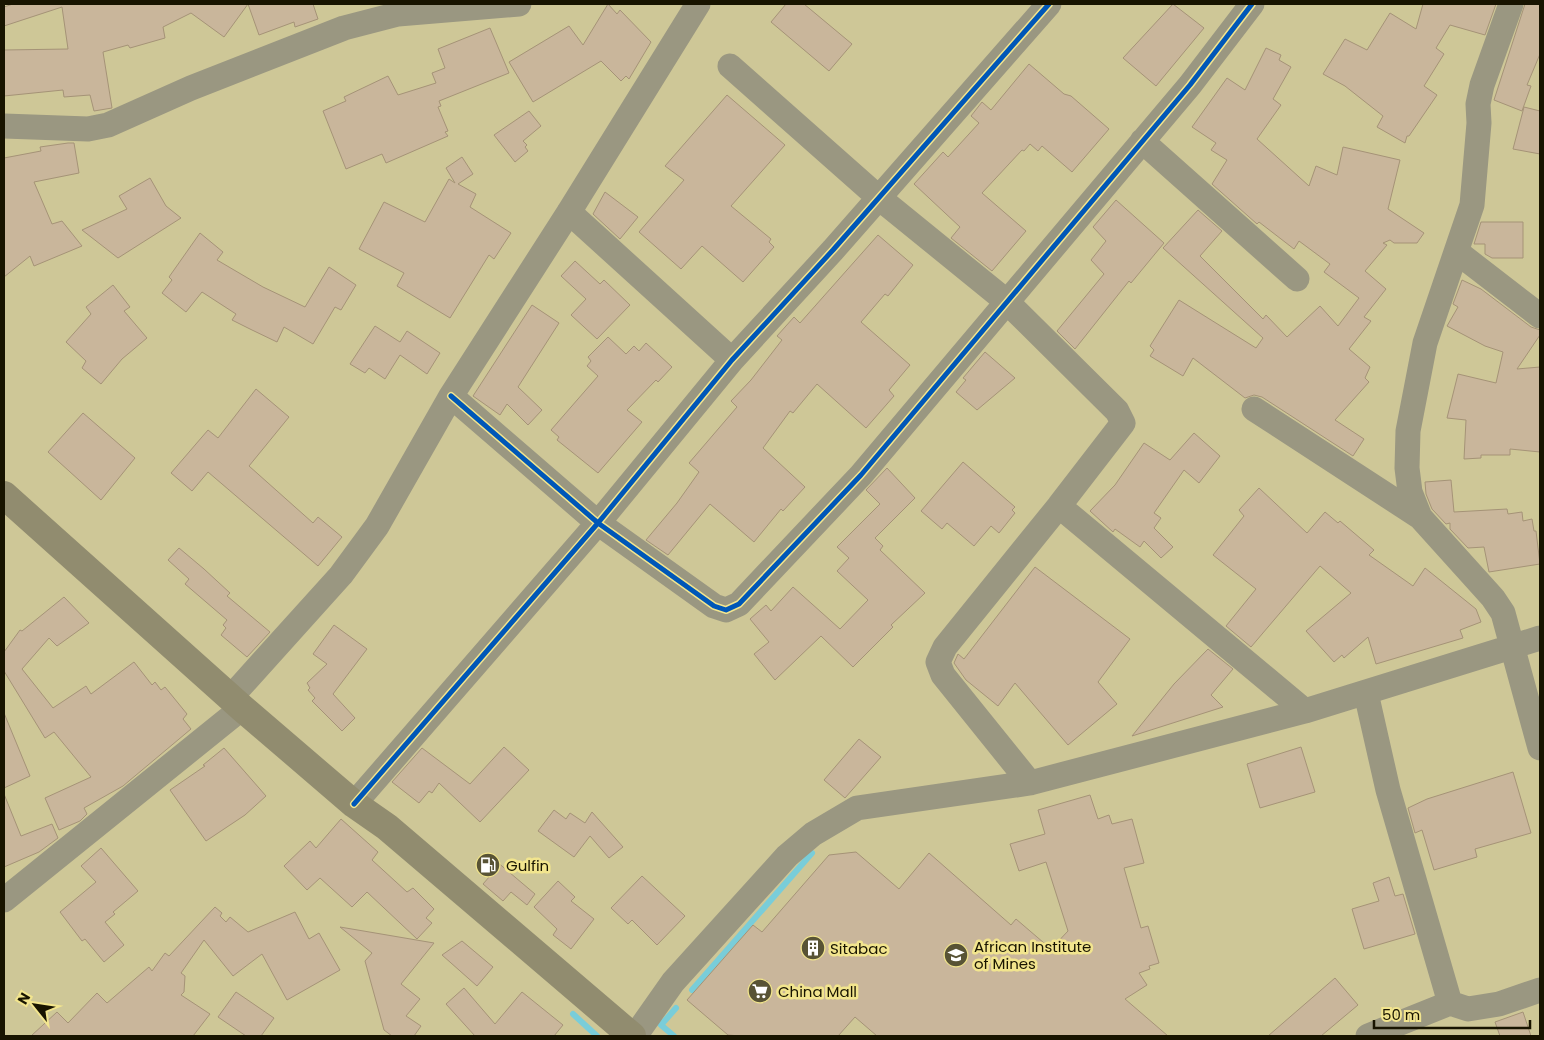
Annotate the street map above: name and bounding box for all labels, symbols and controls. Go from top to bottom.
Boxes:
fuel station icon: Gulfin [475,852,501,878]
place label: Gulfin [506,855,549,876]
building icon: Sitabac [800,935,826,961]
place label: African Institute of Mines [974,936,1091,974]
place label: Sitabac [830,938,887,959]
school or university icon: African Institute of Mines [943,942,969,968]
supermarket icon: China Mall [747,978,773,1004]
north arrow [10,980,60,1030]
place label: China Mall [778,981,857,1002]
text: N [12,989,35,1008]
scale bar [1374,998,1530,1030]
text: 50 m [1382,1004,1420,1025]

